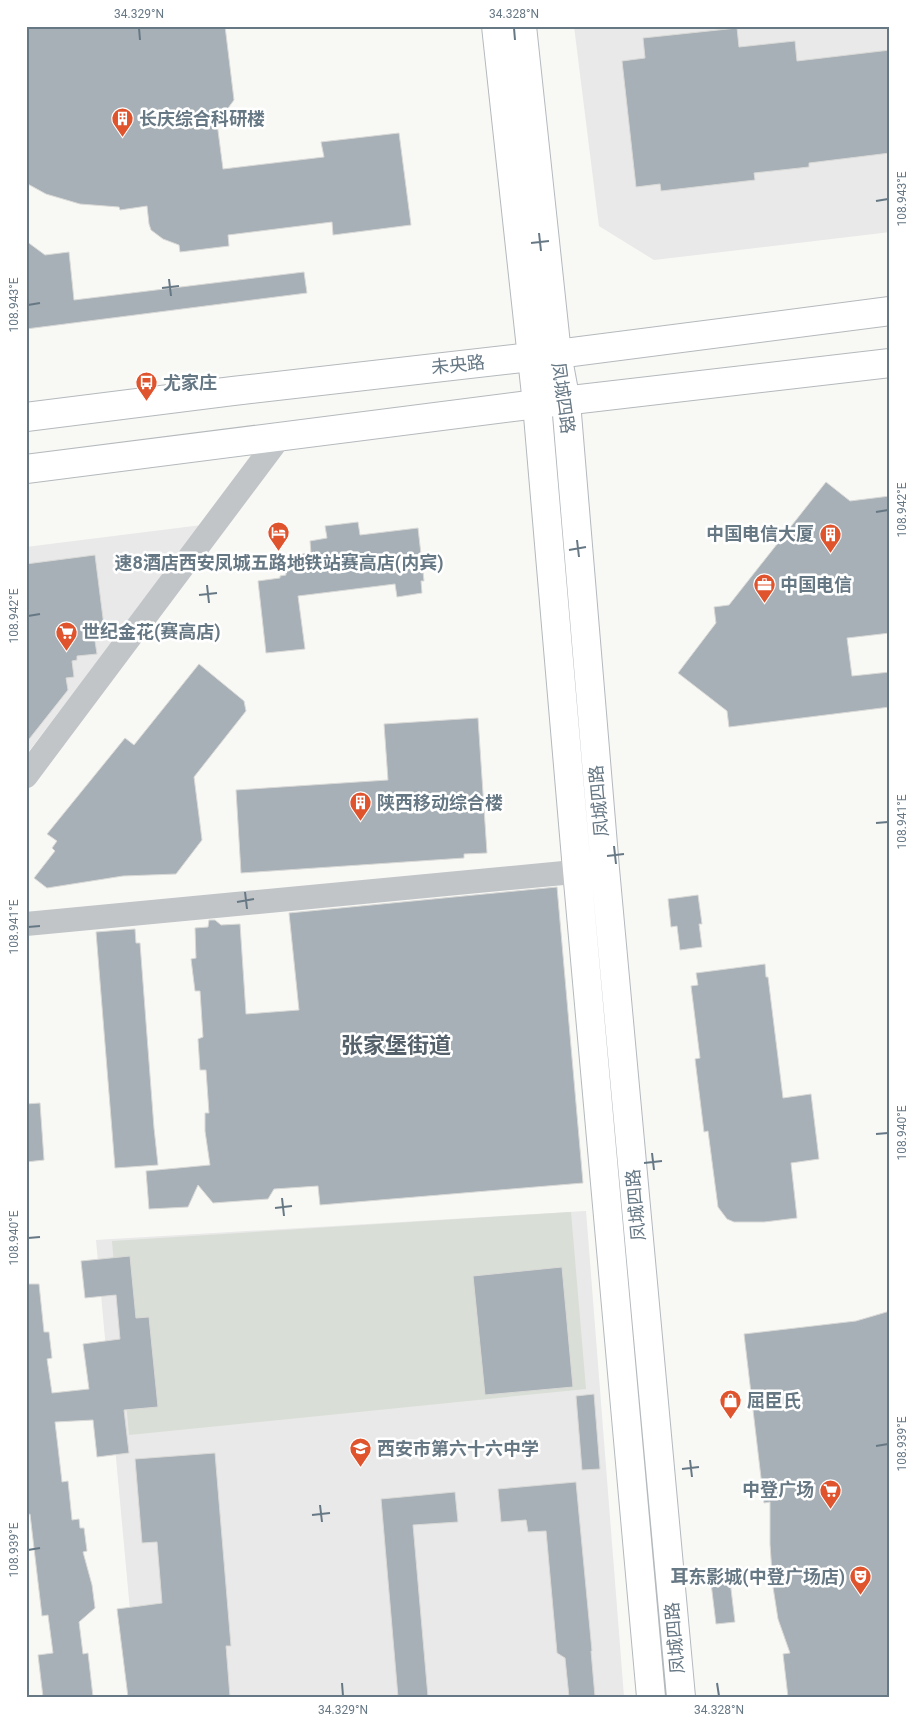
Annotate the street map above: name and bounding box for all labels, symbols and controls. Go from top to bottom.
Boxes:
text: 34.329°N [114,7,164,21]
text: 34.328°N [489,7,539,21]
building icon: 长庆综合科研楼 [111,107,135,138]
place label: 长庆综合科研楼 [139,108,265,129]
text: 108.943°E [895,171,909,226]
text: 108.943°E [7,277,21,332]
street label: 未央路 [430,351,486,378]
street label: 凤城四路 [548,361,579,435]
bus stop icon: 尤家庄 [135,371,159,402]
place label: 尤家庄 [163,372,217,393]
text: 108.942°E [895,482,909,537]
hotel icon: 速8酒店西安凤城五路地铁站赛高店(内宾) [267,521,291,552]
building icon: 中国电信大厦 [818,522,842,553]
place label: 中国电信大厦 [706,523,814,544]
place label: 速8酒店西安凤城五路地铁站赛高店(内宾) [115,552,443,574]
office icon: 中国电信 [752,573,776,604]
place label: 中国电信 [780,574,852,595]
text: 108.942°E [7,588,21,643]
supermarket icon: 世纪金花(赛高店) [54,620,78,651]
place label: 世纪金花(赛高店) [82,621,221,643]
street label: 凤城四路 [585,764,612,838]
building icon: 陕西移动综合楼 [349,791,373,822]
place label: 陕西移动综合楼 [377,792,503,813]
text: 108.941°E [895,794,909,849]
text: 108.941°E [7,899,21,954]
district label: 张家堡街道 [341,1033,451,1058]
text: 108.940°E [895,1105,909,1160]
street label: 凤城四路 [622,1168,649,1242]
text: 108.940°E [7,1210,21,1265]
shop icon: 屈臣氏 [719,1389,743,1420]
place label: 屈臣氏 [747,1390,801,1411]
text: 108.939°E [895,1416,909,1471]
school or university icon: 西安市第六十六中学 [349,1437,373,1468]
place label: 西安市第六十六中学 [377,1438,539,1459]
supermarket icon: 中登广场 [818,1478,842,1509]
place label: 中登广场 [742,1479,814,1500]
text: 108.939°E [7,1522,21,1577]
theatre icon: 耳东影城(中登广场店) [849,1565,873,1596]
place label: 耳东影城(中登广场店) [670,1566,845,1588]
street label: 凤城四路 [661,1601,688,1675]
text: 34.329°N [318,1703,368,1717]
text: 34.328°N [694,1703,744,1717]

